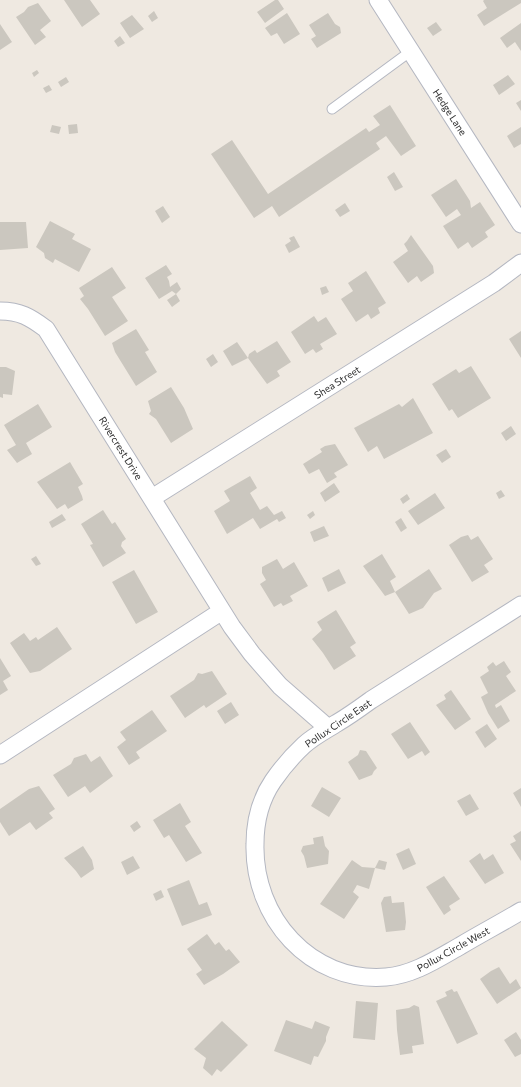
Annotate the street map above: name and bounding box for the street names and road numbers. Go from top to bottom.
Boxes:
street label: Hedge Lane [431,86,469,138]
street label: Shea Street [312,363,362,401]
street label: Rivercrest Drive [97,414,145,482]
street label: Pollux Circle East [302,696,374,750]
street label: Pollux Circle West [415,924,491,974]

